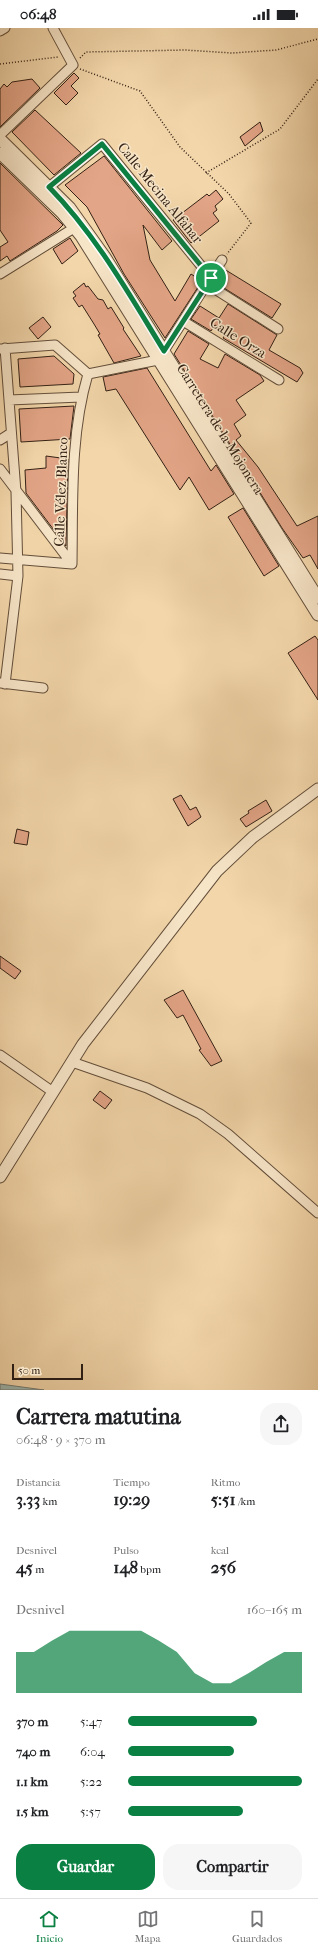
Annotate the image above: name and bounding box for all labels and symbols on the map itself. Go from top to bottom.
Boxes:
street label: Calle Mecina Alfahar [114,139,206,247]
pin [194,261,228,295]
street label: Calle Orza [207,314,270,362]
street label: Carretera de la Mojonera [173,361,267,498]
street label: Calle Vélez Blanco [51,437,71,547]
scale bar [12,1362,83,1381]

